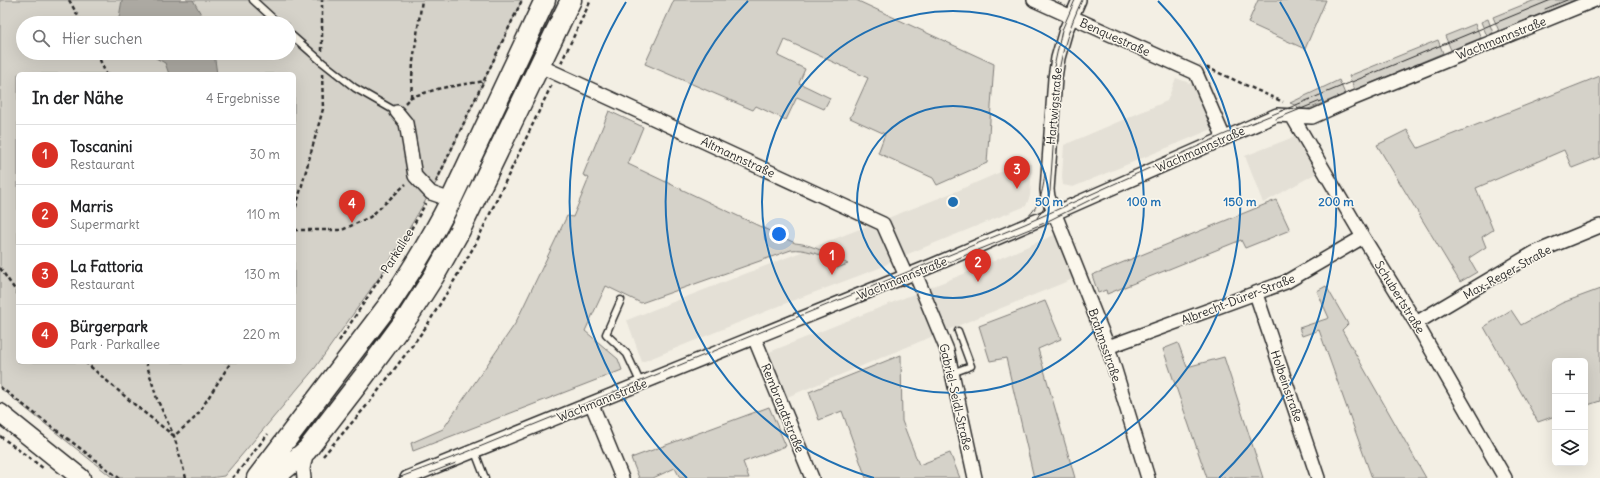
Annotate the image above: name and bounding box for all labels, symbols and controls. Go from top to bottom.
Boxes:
street label: Wachmannstraße [1454,13,1548,63]
street label: Benquestraße [1077,15,1153,59]
search box [16,16,296,60]
icon: search [30,27,52,49]
text: Hier suchen [62,29,142,48]
street label: Hartwigstraße [1043,67,1065,145]
text: In der Nähe [32,87,124,109]
text: 4 Ergebnisse [206,90,280,107]
street label: Wachmannstraße [1153,123,1247,175]
street label: Altmannstraße [699,133,777,181]
text: Toscanini [70,137,132,156]
text: 1 [42,146,48,163]
text: 30 m [250,146,280,163]
text: Restaurant [70,156,135,173]
pin: 3 [1004,156,1030,189]
pin: 4 [339,190,365,223]
text: 50 m [1035,194,1064,209]
text: 100 m [1127,194,1161,209]
text: 150 m [1224,194,1257,209]
text: 200 m [1318,194,1354,209]
centre of rings [946,195,960,209]
text: Marris [70,197,113,216]
text: 2 [41,206,49,223]
text: 110 m [247,206,280,223]
text: Supermarkt [70,216,140,233]
your location [769,224,789,244]
street label: Parkallee [377,226,417,276]
pin: 1 [819,242,845,275]
street label: Max-Reger-Straße [1460,242,1554,302]
pin: 2 [965,249,991,282]
street label: Wachmannstraße [855,253,949,303]
text: La Fattoria [70,257,143,276]
street label: Schubertstraße [1372,258,1428,336]
text: 3 [41,266,49,283]
text: 130 m [244,266,280,283]
street label: Albrecht-Dürer-Straße [1179,270,1297,328]
text: Restaurant [70,276,135,293]
street label: Brahmsstraße [1085,306,1125,384]
text: Bürgerpark [70,317,148,336]
text: 4 [41,326,49,343]
text: 220 m [243,326,280,343]
text: Park · Parkallee [70,336,160,353]
street label: Gabriel-Seidl-Straße [936,342,976,452]
street label: Holbeinstraße [1268,348,1306,424]
map controls [1552,358,1588,466]
button: + [1552,358,1588,394]
street label: Rembrandtstraße [758,361,808,455]
street label: Wachmannstraße [555,375,649,425]
button: − [1552,394,1588,430]
button: layers [1552,430,1588,466]

